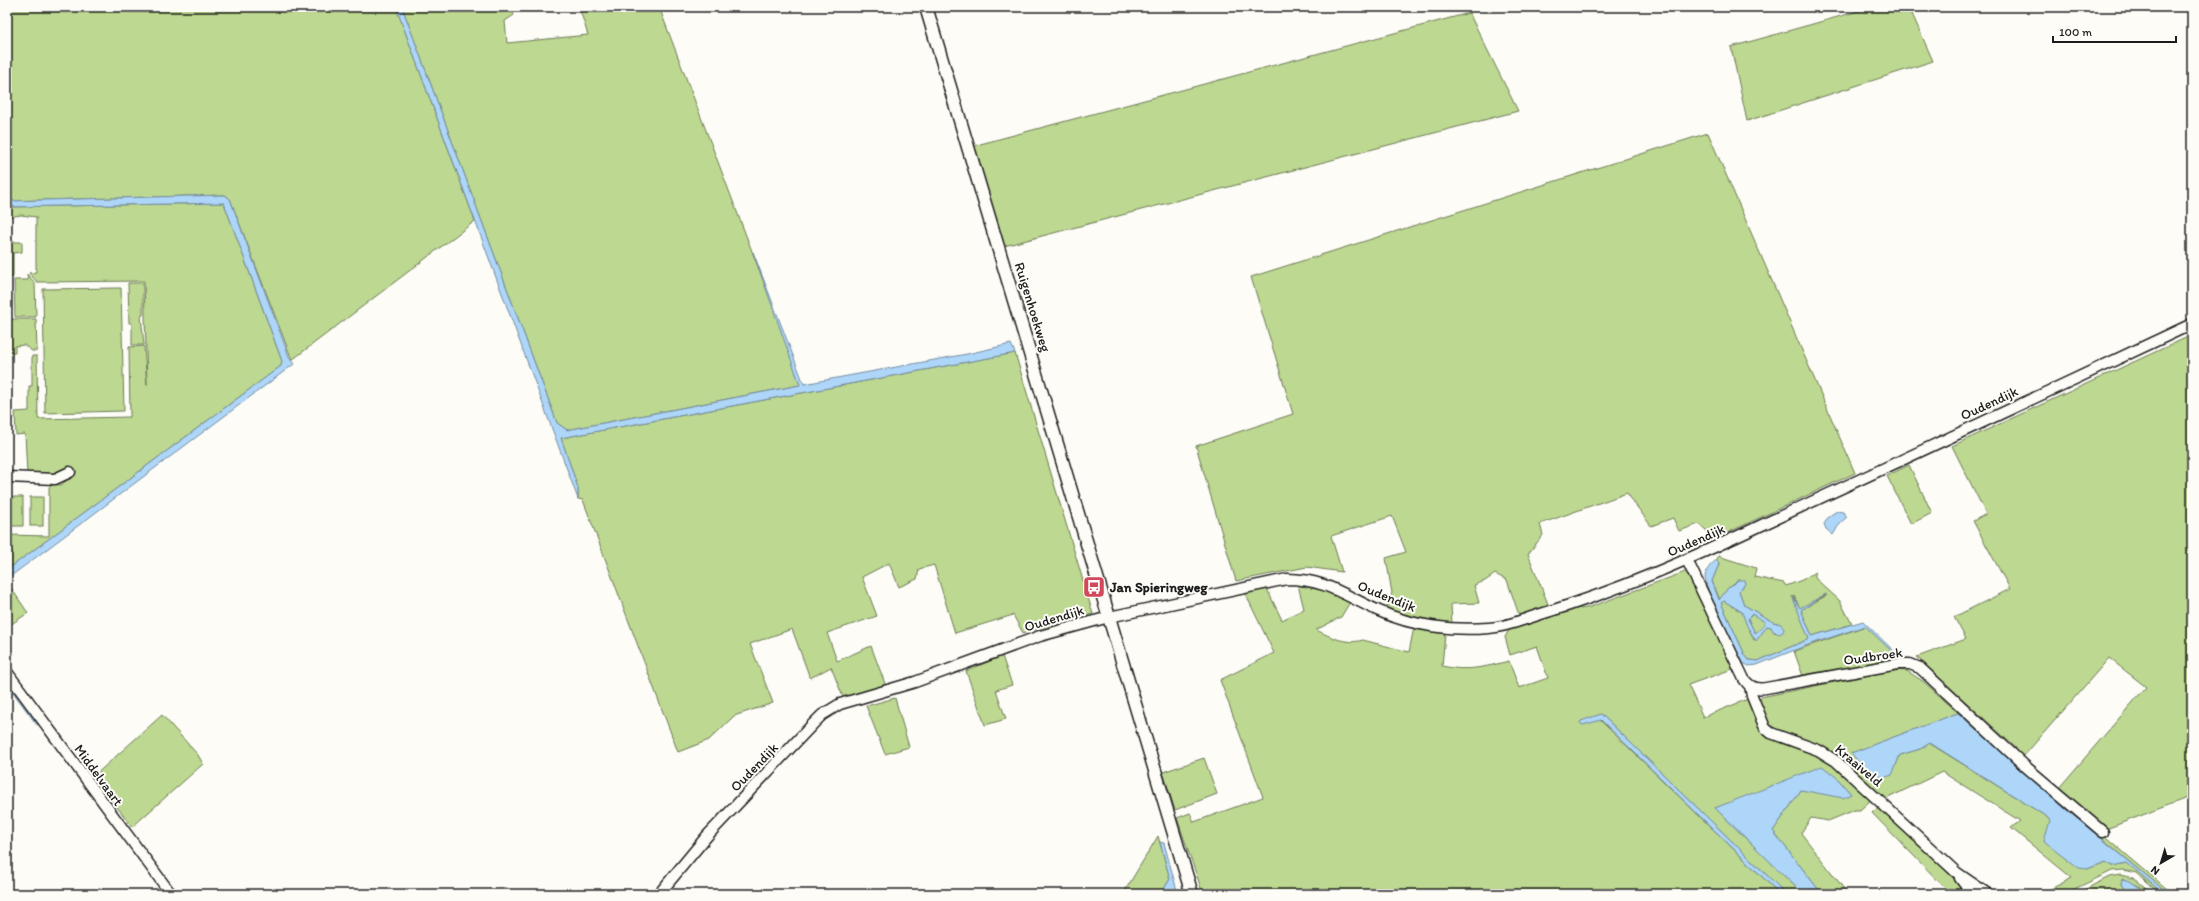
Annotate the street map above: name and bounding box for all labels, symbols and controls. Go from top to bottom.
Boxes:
scale bar [2053,18,2176,44]
text: 100 m [2059,25,2092,39]
street label: Ruigenhoekweg [1011,260,1055,355]
street label: Oudendijk [1958,383,2021,424]
street label: Oudendijk [1665,520,1728,561]
bus stop icon: Jan Spieringweg [1081,574,1107,600]
street label: Oudendijk [1355,577,1419,616]
place label: Jan Spieringweg [1109,579,1208,596]
street label: Oudendijk [1022,601,1086,636]
street label: Oudbroek [1842,644,1904,669]
street label: Oudendijk [727,739,782,795]
street label: Middelvaart [71,741,127,809]
street label: Kraaiveld [1831,741,1886,790]
north arrow [2141,843,2181,883]
text: N [2148,863,2162,878]

